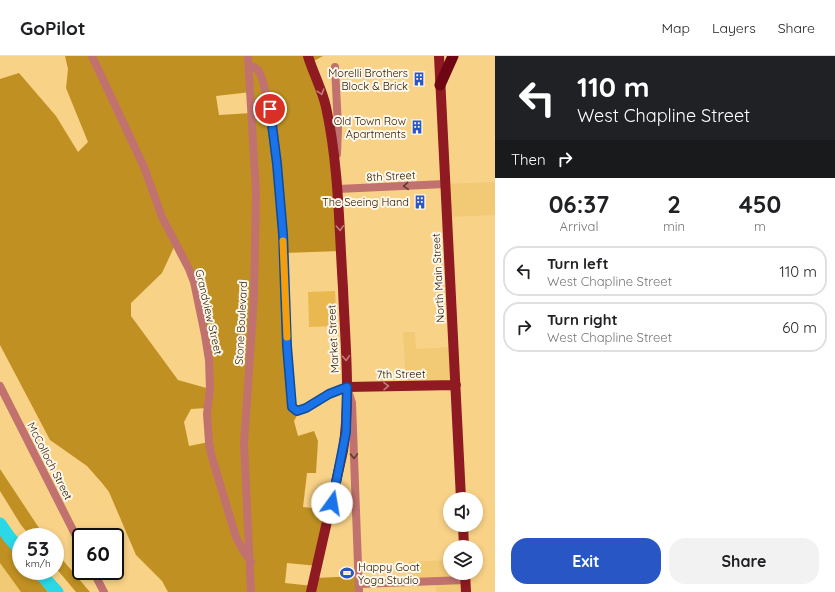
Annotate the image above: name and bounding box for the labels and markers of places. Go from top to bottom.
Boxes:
place label: Morelli Brothers Block & Brick [328,66,408,93]
building icon: Morelli Brothers Block & Brick [411,71,427,87]
pin [253,92,287,126]
place label: Old Town Row Apartments [334,114,406,141]
building icon: Old Town Row Apartments [409,119,425,135]
building icon: The Seeing Hand [412,194,428,210]
place label: The Seeing Hand [322,195,409,209]
place label: Happy Goat Yoga Studio [358,560,420,587]
sports icon: Happy Goat Yoga Studio [339,565,355,581]

